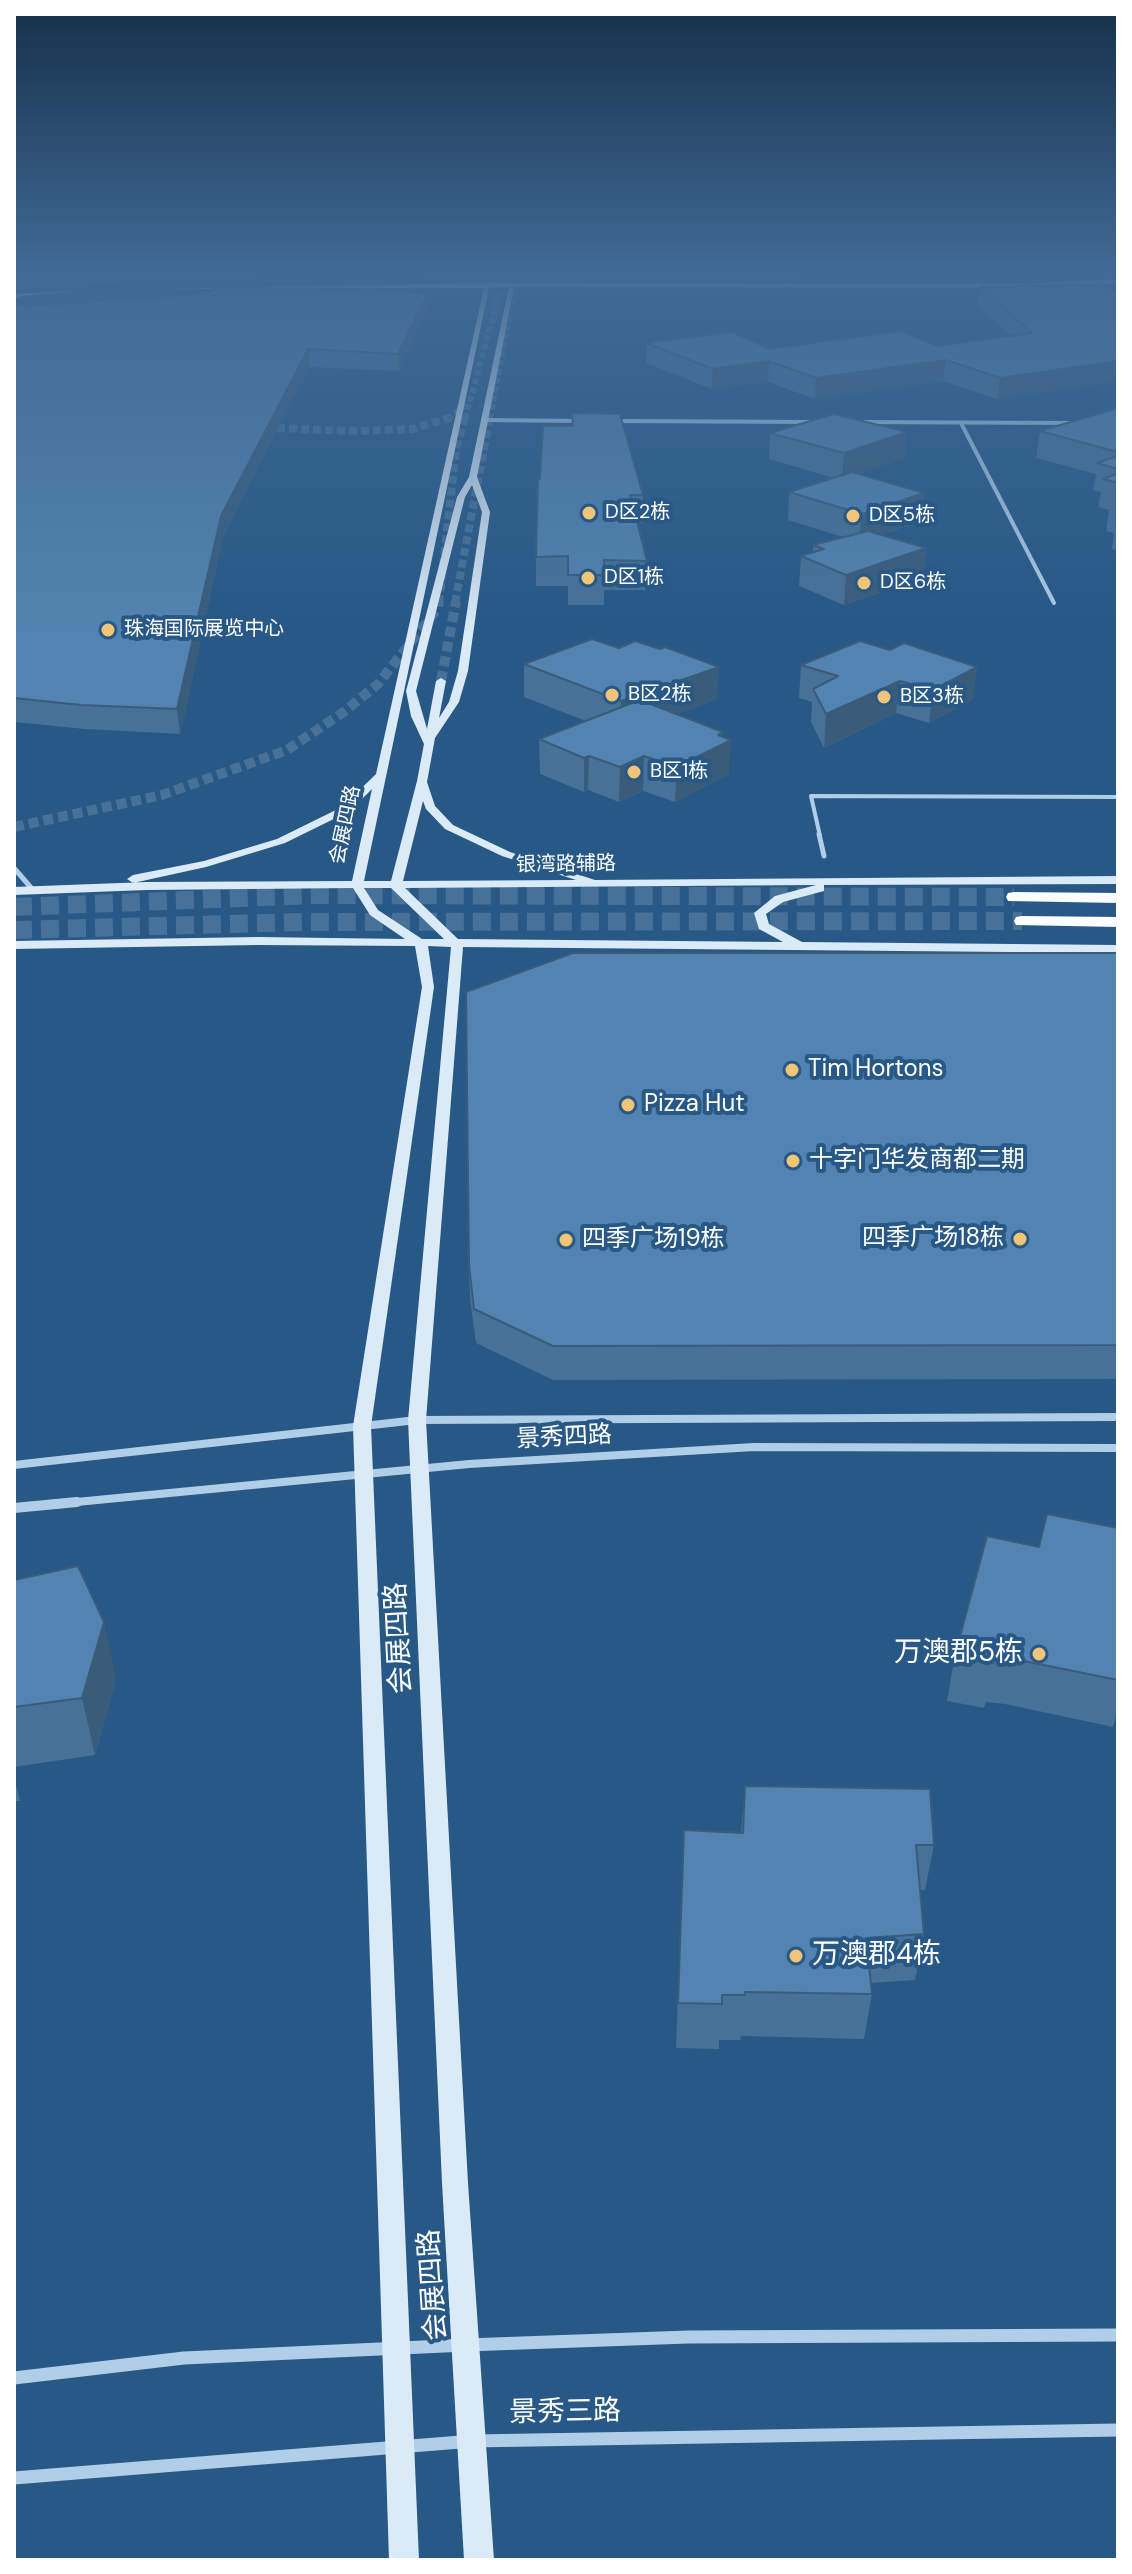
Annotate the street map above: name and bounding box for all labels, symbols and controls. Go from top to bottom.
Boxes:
place label: D区2栋 [605,501,670,525]
marker: D区2栋 [580,504,598,522]
place label: D区5栋 [869,504,935,528]
marker: D区5栋 [844,507,862,525]
place label: D区1栋 [604,566,664,590]
marker: D区1栋 [579,569,597,587]
place label: D区6栋 [880,571,946,595]
marker: D区6栋 [855,574,873,592]
place label: 珠海国际展览中心 [124,618,284,642]
marker: 珠海国际展览中心 [99,621,117,639]
place label: B区2栋 [628,683,692,707]
place label: B区3栋 [900,685,964,709]
marker: B区2栋 [603,686,621,704]
marker: B区3栋 [875,688,893,706]
place label: B区1栋 [650,760,708,784]
marker: B区1栋 [625,763,643,781]
street label: 会展四路 [326,783,366,867]
street label: 银湾路辅路 [516,852,616,878]
place label: Tim Hortons [808,1056,944,1084]
marker: Tim Hortons [783,1061,801,1079]
place label: Pizza Hut [644,1091,745,1119]
marker: Pizza Hut [619,1096,637,1114]
place label: 十字门华发商都二期 [809,1147,1025,1175]
marker: 十字门华发商都二期 [784,1152,802,1170]
place label: 四季广场18栋 [862,1225,1004,1253]
place label: 四季广场19栋 [582,1226,725,1254]
marker: 四季广场18栋 [1011,1230,1029,1248]
marker: 四季广场19栋 [557,1231,575,1249]
street label: 景秀四路 [515,1421,613,1455]
street label: 会展四路 [380,1581,420,1695]
place label: 万澳郡5栋 [894,1637,1023,1671]
marker: 万澳郡5栋 [1030,1645,1048,1663]
place label: 万澳郡4栋 [812,1939,941,1973]
marker: 万澳郡4栋 [787,1947,805,1965]
street label: 会展四路 [413,2228,455,2342]
street label: 景秀三路 [509,2395,621,2431]

